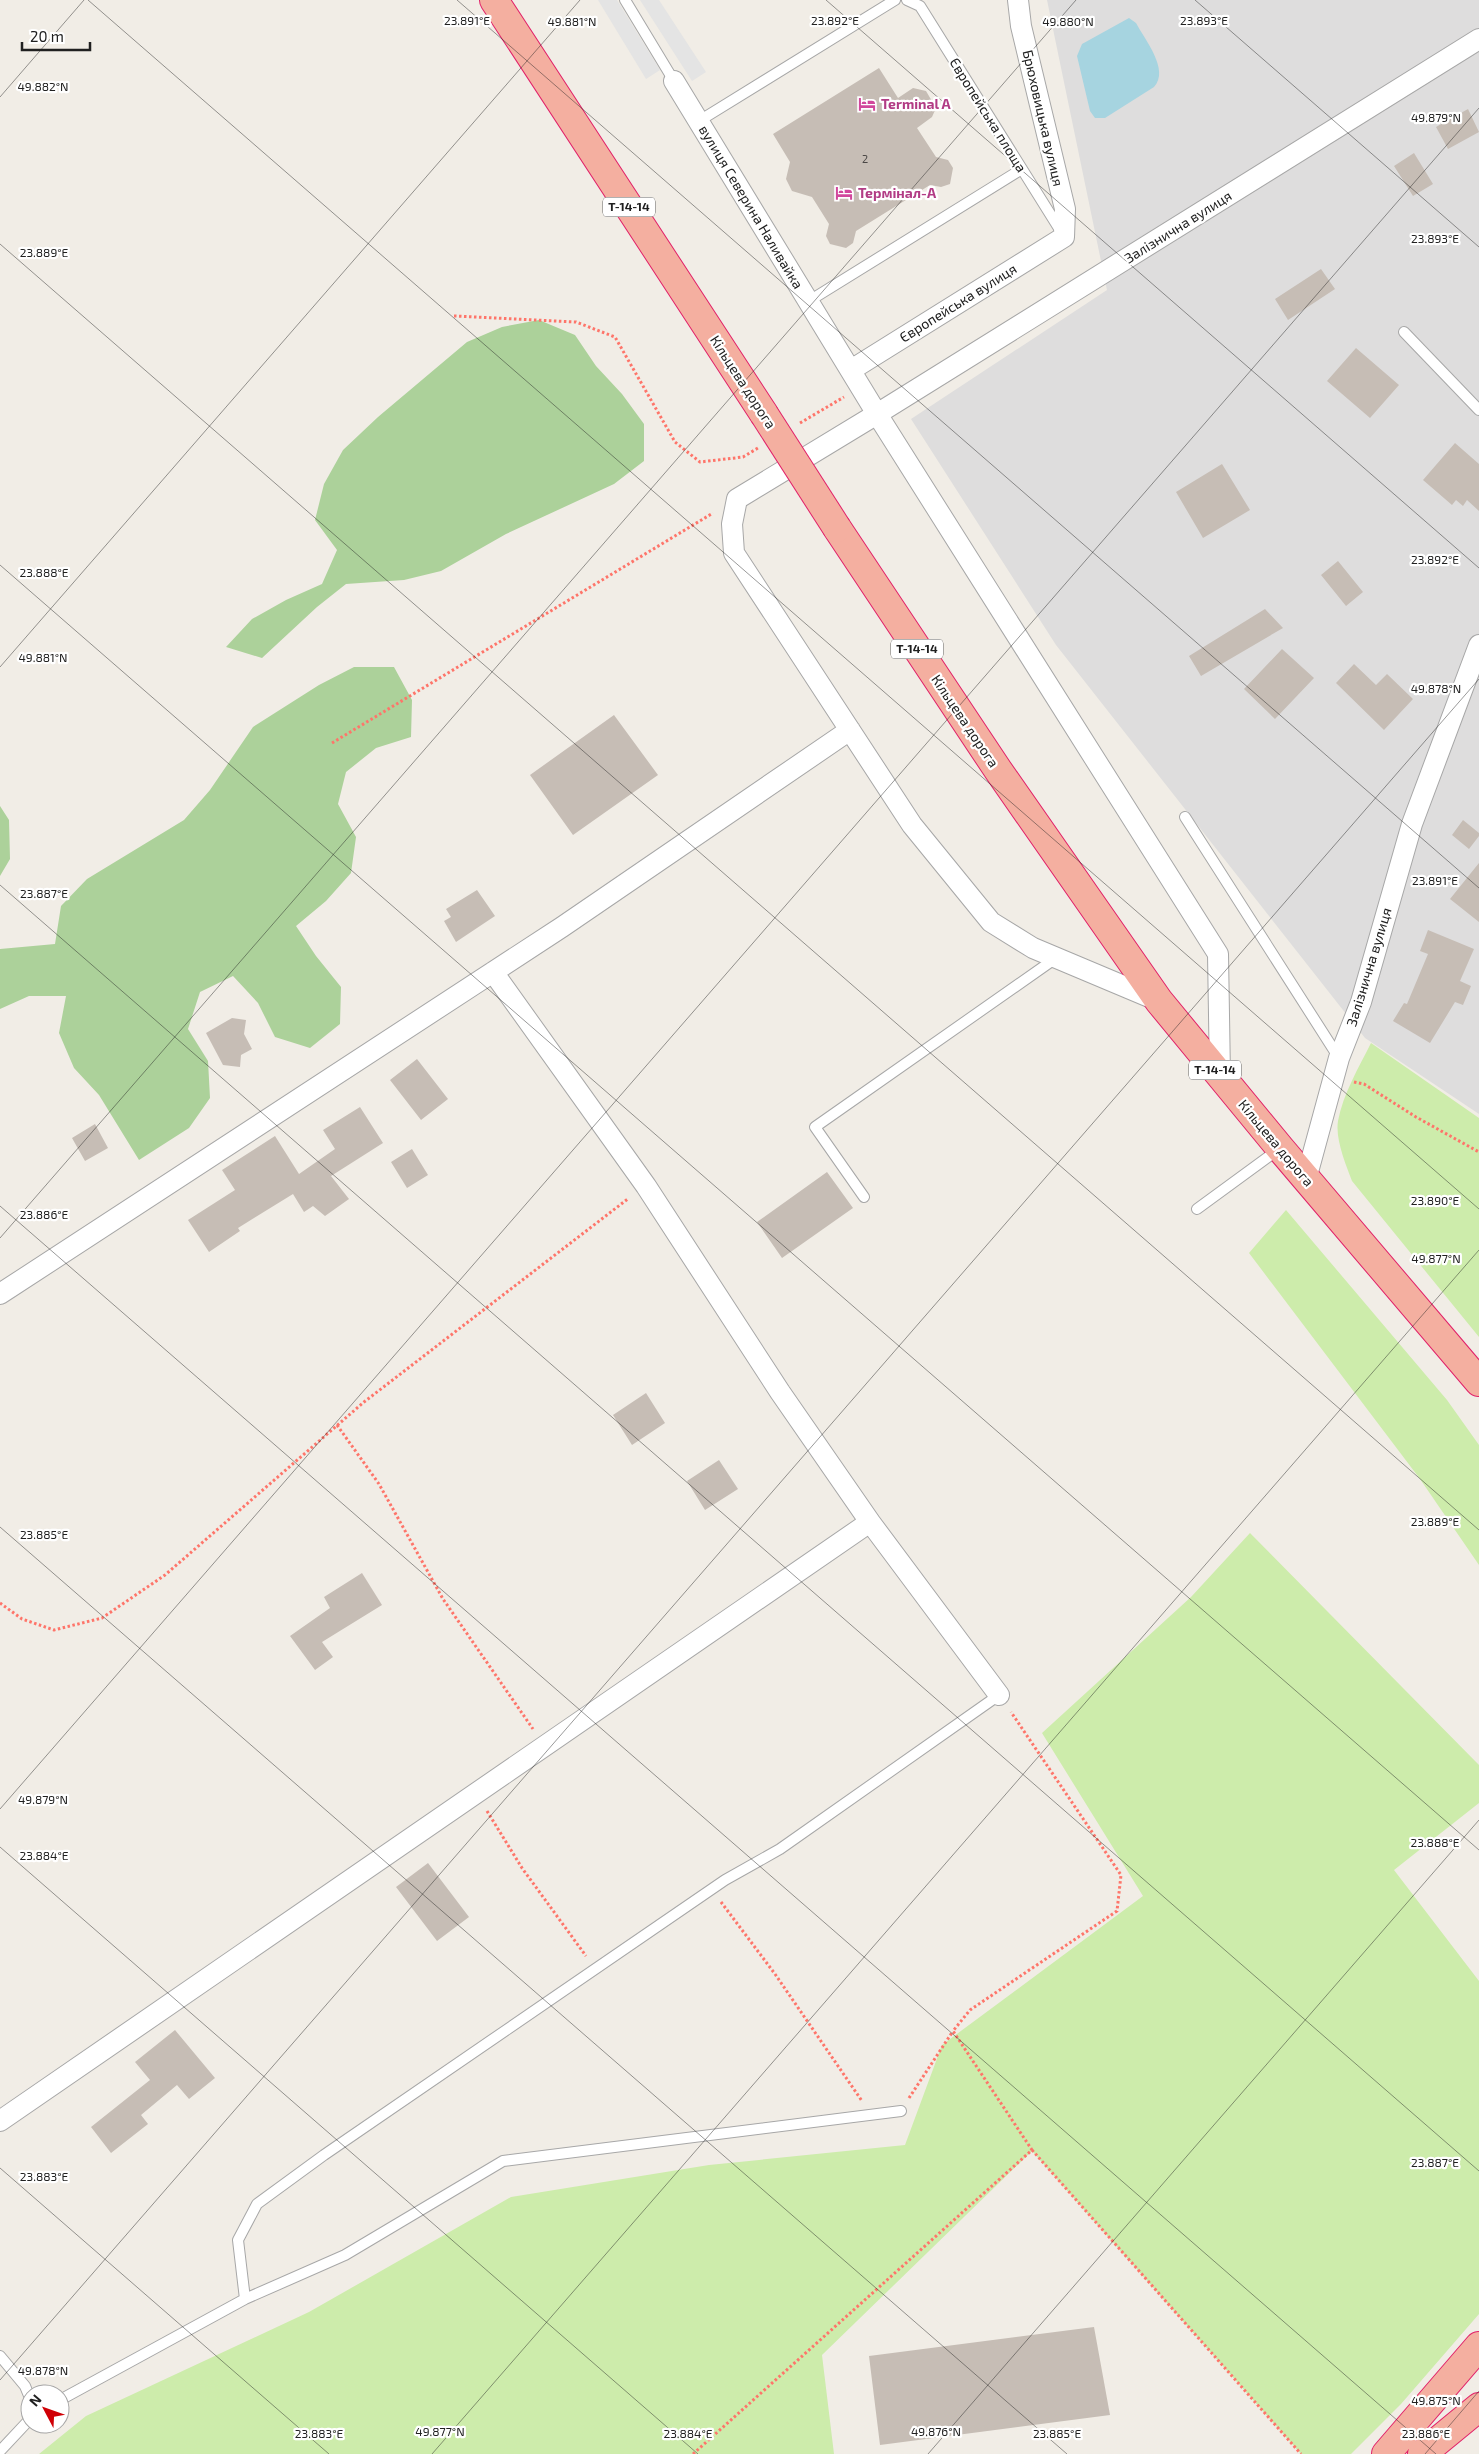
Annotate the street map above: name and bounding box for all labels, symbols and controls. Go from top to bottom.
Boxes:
text: 23.891°E [444,13,490,27]
text: 23.892°E [811,13,859,27]
text: 23.893°E [1180,13,1228,27]
text: 49.881°N [547,14,597,28]
text: 49.880°N [1042,14,1094,28]
scale bar [22,20,90,52]
text: 20 m [30,27,64,45]
street label: Брюховицька вулиця [1020,48,1067,188]
street label: Європейська площа [946,54,1030,175]
text: 49.882°N [17,79,69,93]
hotel icon: Terminal A [857,94,877,114]
place label: Terminal A [881,95,951,112]
text: 49.879°N [1411,110,1461,124]
street label: вулиця Северина Наливайка [696,122,807,292]
house number: 2 [862,152,868,165]
hotel icon: Термінал-А [834,183,854,203]
place label: Термінал-А [858,184,937,201]
street label: Залізнична вулиця [1121,187,1234,266]
road number: Т-14-14 [603,198,655,216]
text: 23.893°E [1411,231,1459,245]
text: 23.889°E [20,245,69,259]
street label: Європейська вулиця [896,260,1019,346]
street label: Кільцева дорога [707,332,780,432]
text: 23.892°E [1411,552,1459,566]
text: 23.888°E [19,565,69,579]
road number: Т-14-14 [891,640,943,659]
text: 49.881°N [18,650,68,664]
street label: Кільцева дорога [928,671,1003,770]
text: 49.878°N [1411,681,1461,695]
text: 23.891°E [1412,873,1458,887]
text: 23.887°E [20,886,68,900]
street label: Залізнична вулиця [1342,905,1395,1028]
road number: Т-14-14 [1189,1060,1241,1080]
street label: Кільцева дорога [1235,1096,1318,1189]
text: 23.890°E [1411,1193,1460,1207]
text: 23.886°E [20,1207,69,1221]
text: 49.877°N [1411,1251,1461,1265]
text: 23.889°E [1411,1514,1460,1528]
text: 23.885°E [20,1527,68,1541]
text: 49.879°N [18,1792,68,1806]
text: 23.888°E [1410,1835,1460,1849]
text: 23.884°E [19,1848,69,1862]
text: 23.887°E [1411,2155,1459,2169]
text: 23.883°E [20,2169,69,2183]
text: 49.878°N [18,2363,68,2377]
north arrow [20,2384,70,2434]
text: N [25,2391,45,2410]
text: 49.875°N [1411,2393,1461,2407]
text: 49.877°N [415,2424,465,2438]
text: 49.876°N [911,2424,961,2438]
text: 23.883°E [295,2426,344,2440]
text: 23.884°E [663,2426,713,2440]
text: 23.885°E [1033,2426,1081,2440]
text: 23.886°E [1402,2426,1451,2440]

